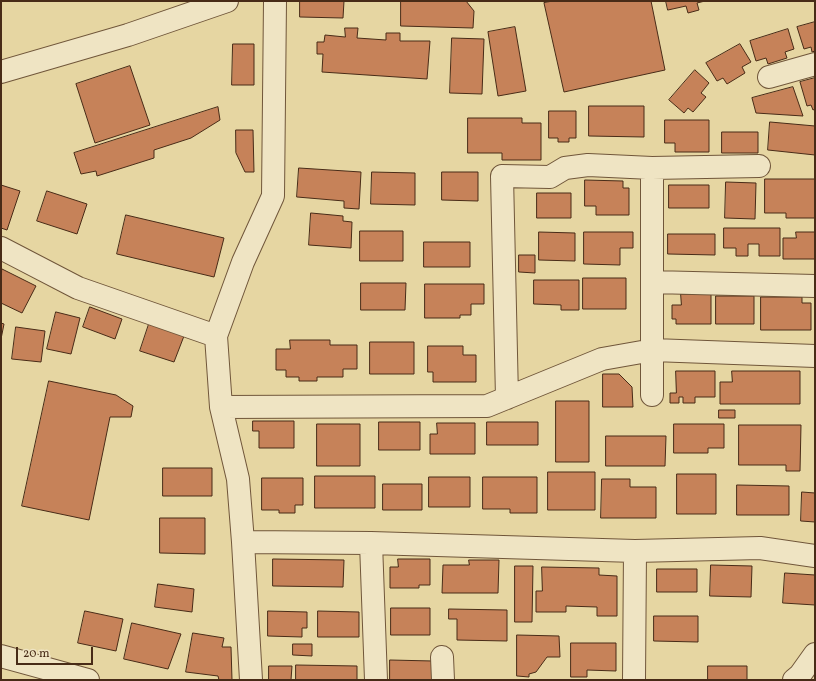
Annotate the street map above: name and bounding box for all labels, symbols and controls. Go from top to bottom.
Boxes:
scale bar [18,639,95,665]
text: 20 m [23,646,50,662]

